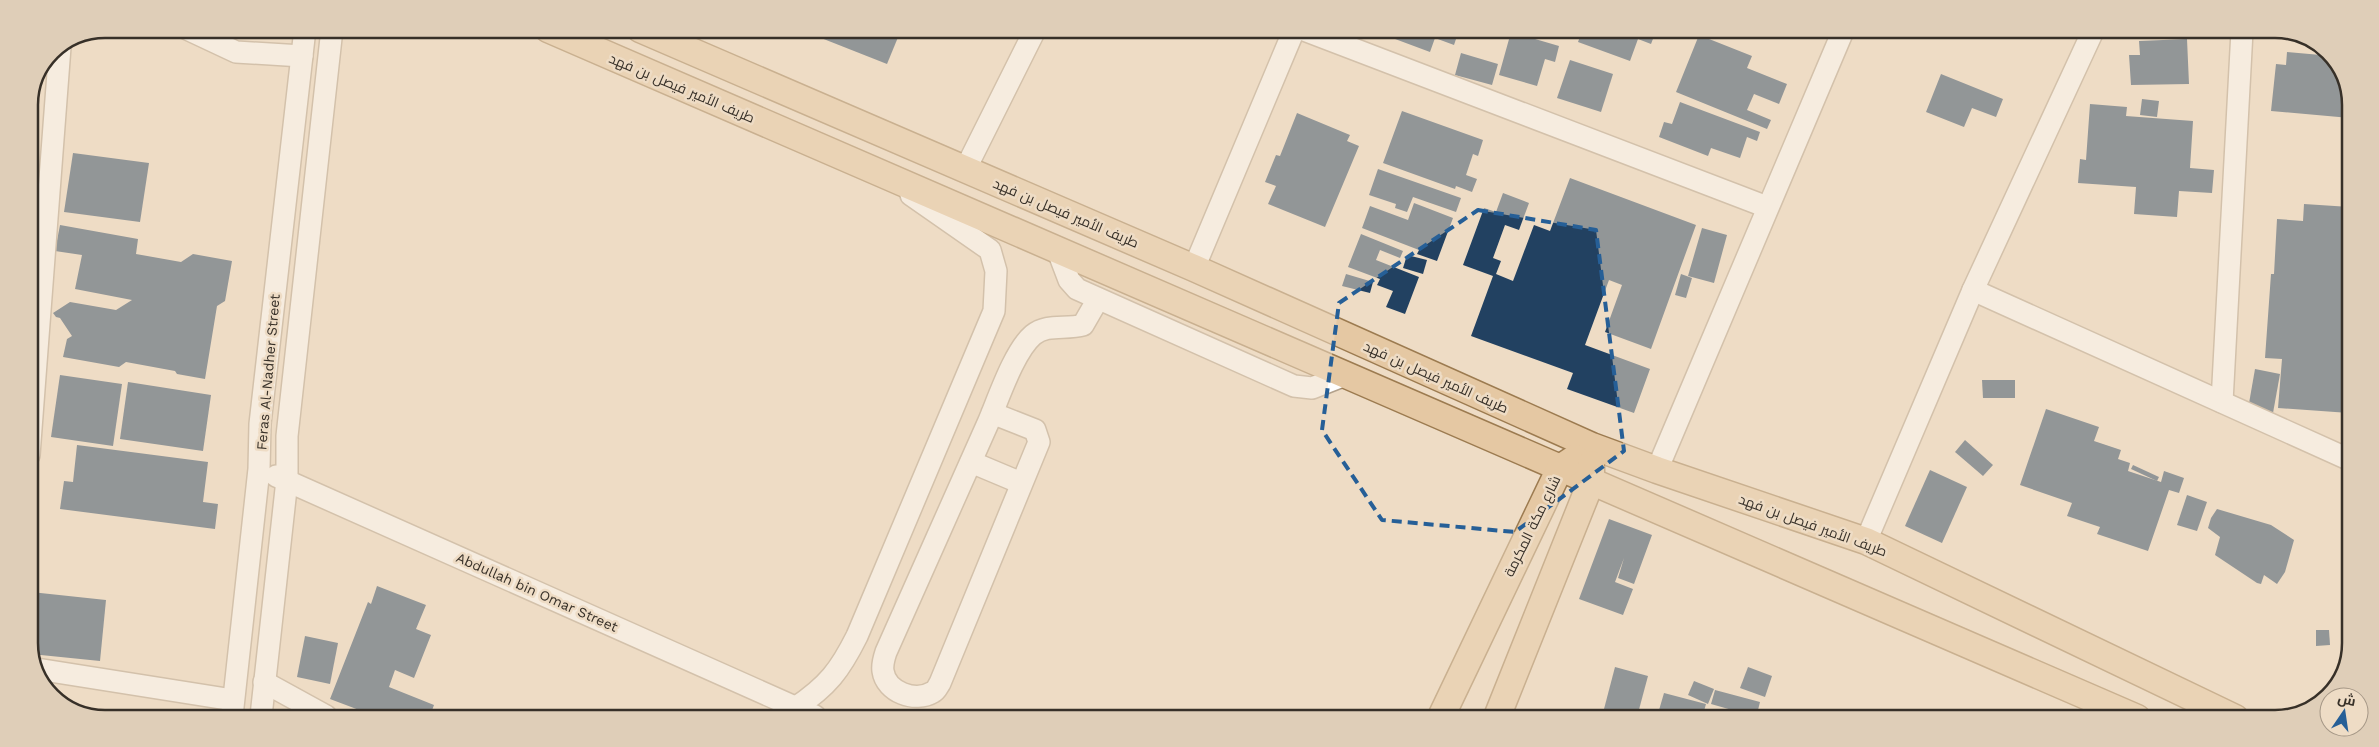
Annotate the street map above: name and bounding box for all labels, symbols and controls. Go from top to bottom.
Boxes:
street label: طريف الأمير فيصل بن فهد [607,50,757,126]
street label: طريف الأمير فيصل بن فهد [991,175,1141,251]
street label: Feras Al-Nadher Street [253,293,283,451]
street label: طريف الأمير فيصل بن فهد [1361,338,1511,416]
street label: شارع مكة المكرمة [1501,473,1564,580]
street label: طريف الأمير فيصل بن فهد [1737,491,1889,559]
street label: Abdullah bin Omar Street [454,549,620,635]
north arrow [2319,687,2369,737]
text: ش [2336,690,2358,710]

